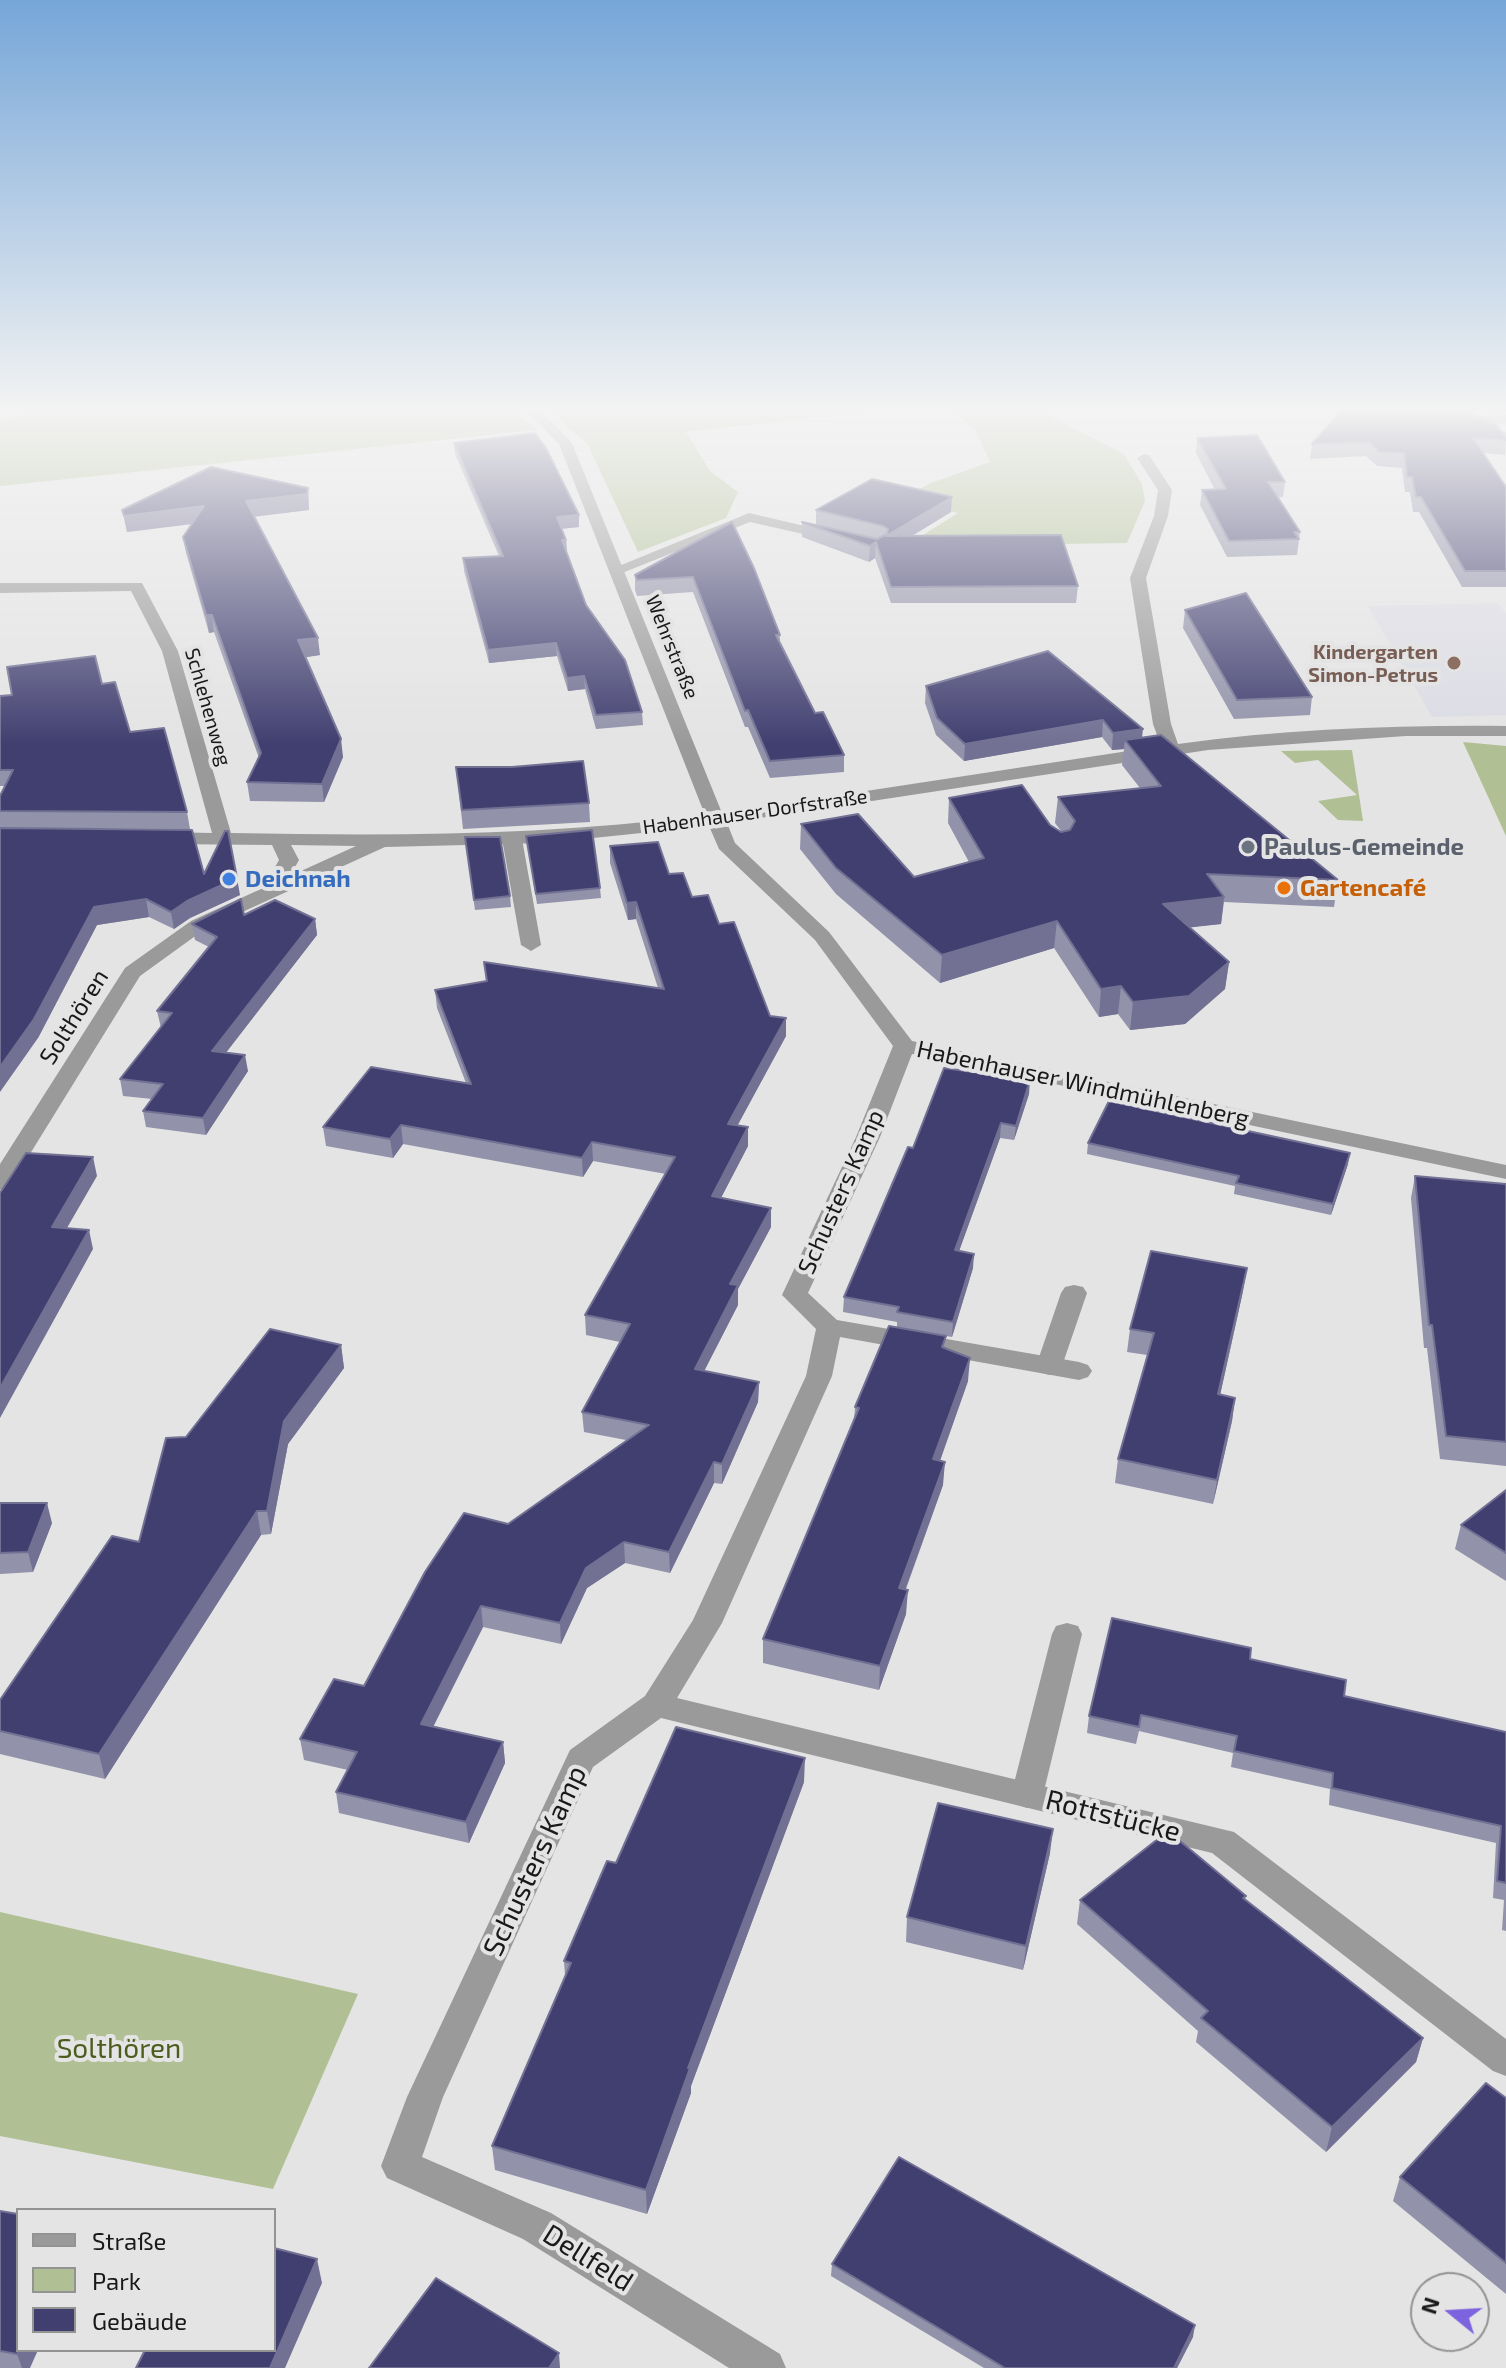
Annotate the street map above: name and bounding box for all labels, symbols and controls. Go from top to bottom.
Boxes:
street label: Wehrstraße [640,592,704,702]
place label: Kindergarten Simon-Petrus [1308,640,1438,687]
street label: Schlehenweg [180,645,236,769]
marker: Kindergarten Simon-Petrus [1445,654,1463,672]
street label: Habenhauser Dorfstraße [641,784,869,840]
place label: Paulus-Gemeinde [1264,833,1464,861]
marker: Paulus-Gemeinde [1239,838,1257,856]
place label: Deichnah [245,865,351,893]
marker: Deichnah [220,870,238,888]
place label: Gartencafé [1300,874,1426,902]
marker: Gartencafé [1275,879,1293,897]
street label: Solthören [33,964,115,1070]
street label: Habenhauser Windmühlenberg [914,1035,1252,1133]
street label: Schusters Kamp [792,1106,890,1278]
street label: Schusters Kamp [476,1761,594,1961]
street label: Rottstücke [1042,1783,1184,1849]
park label: Solthören [57,2032,181,2066]
legend [16,2208,276,2352]
street label: Dellfeld [537,2217,639,2299]
text: Straße [92,2226,166,2255]
text: Park [92,2266,141,2295]
north arrow [1410,2272,1490,2352]
text: N [1414,2294,1444,2317]
text: Gebäude [92,2306,187,2335]

